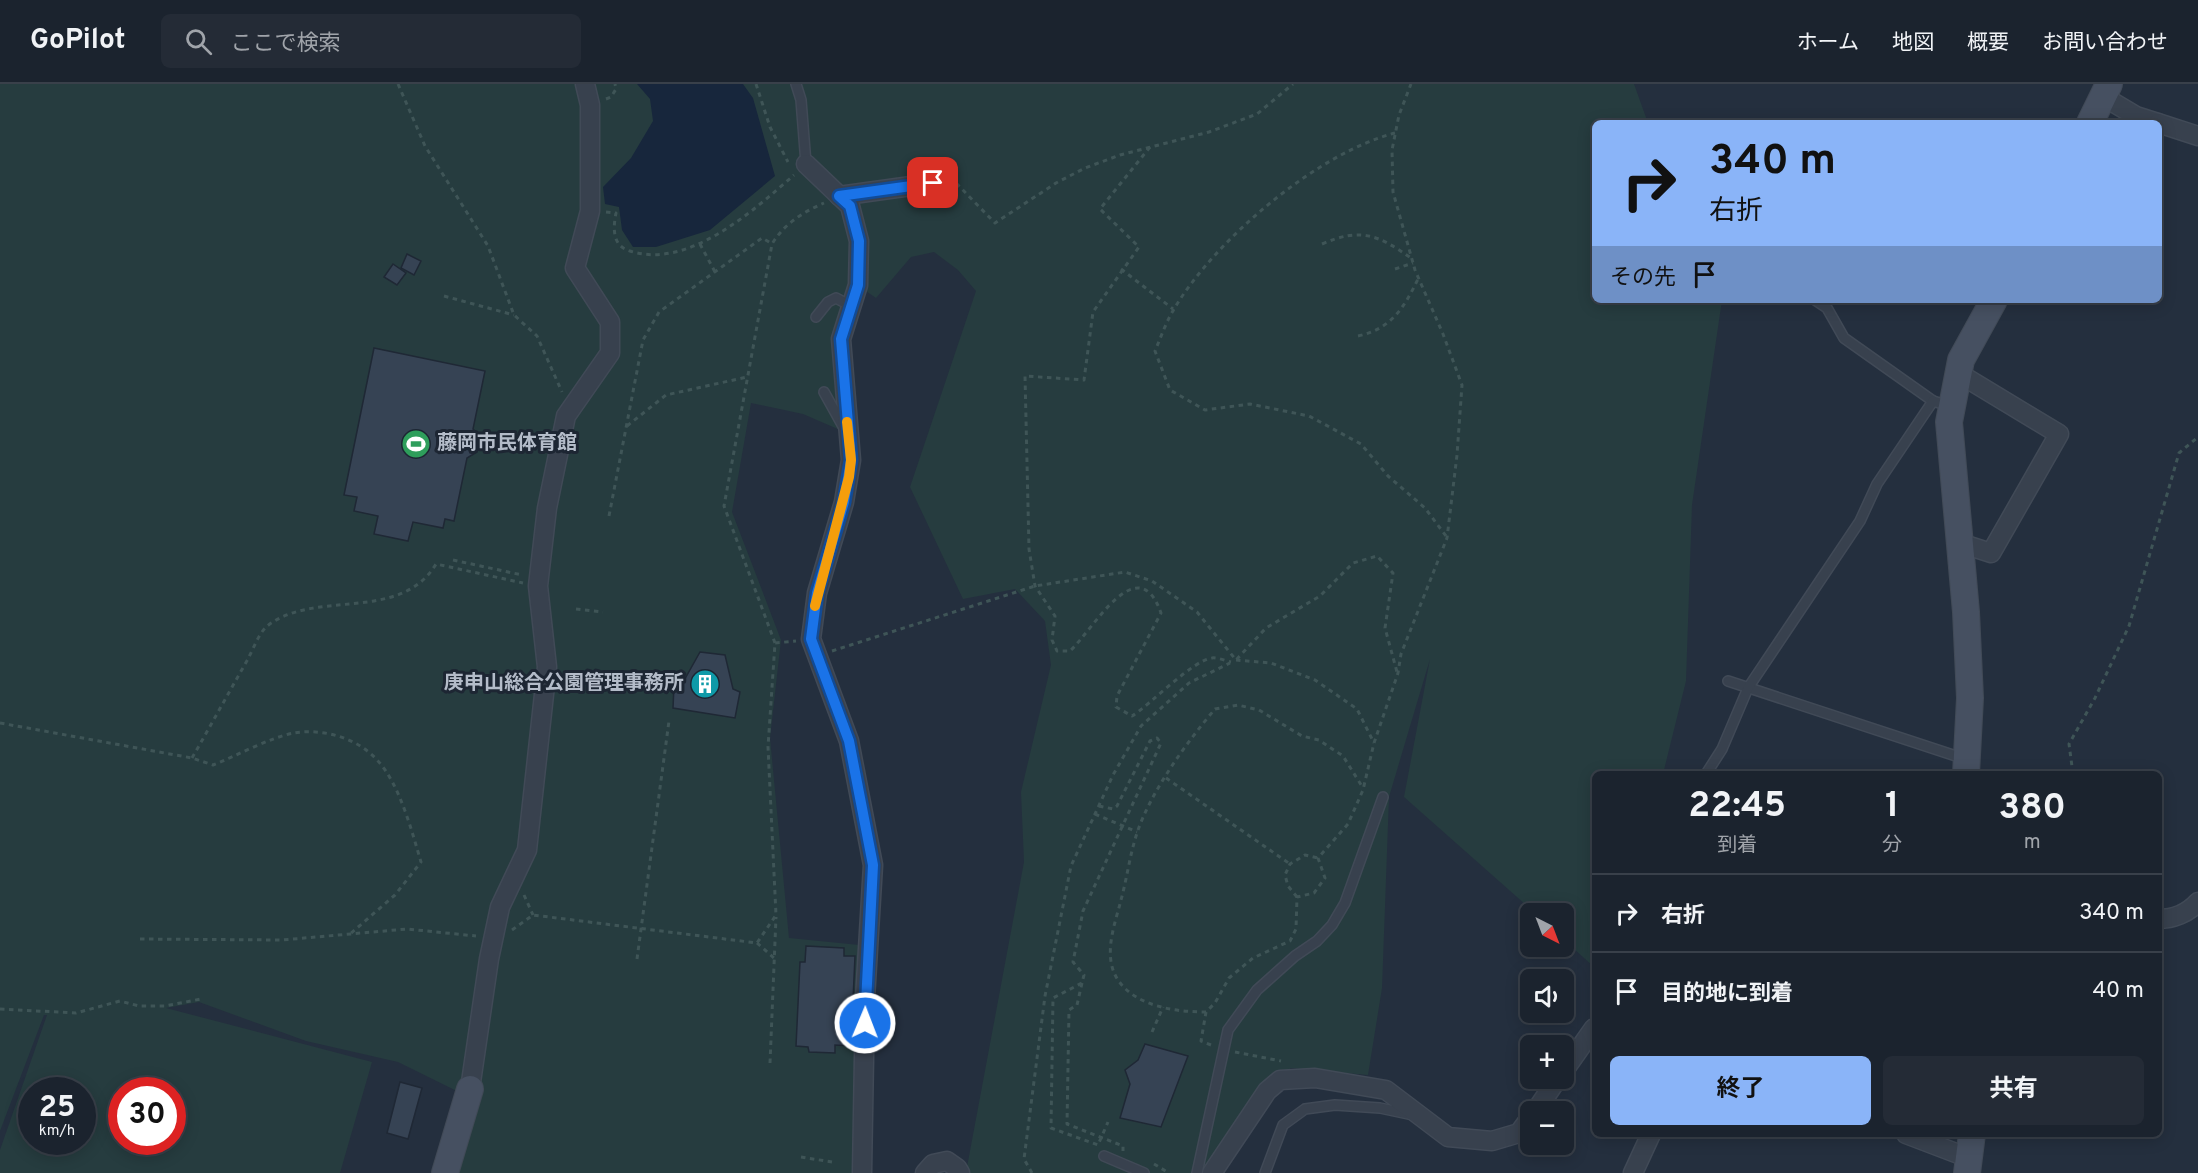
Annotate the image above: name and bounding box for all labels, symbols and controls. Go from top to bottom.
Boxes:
search box [161,14,581,68]
text: GoPilot [30,23,125,59]
icon: search [182,25,215,58]
text: ホーム [1797,30,1859,57]
text: 地図 [1892,30,1934,57]
text: 概要 [1967,30,2009,57]
text: お問い合わせ [2042,30,2168,57]
text: ここで検索 [230,31,341,58]
text: 340 m [1709,136,1836,189]
icon: right [1610,144,1688,222]
pin [907,157,958,208]
icon: arrive [916,166,949,199]
text: 右折 [1709,195,1763,229]
icon: arrive [1688,258,1721,291]
text: その先 [1610,265,1676,292]
sports icon: 藤岡市民体育館 [400,428,432,460]
place label: 藤岡市民体育館 [437,431,577,457]
building icon: 庚申山総合公園管理事務所 [689,668,721,700]
place label: 庚申山総合公園管理事務所 [444,671,684,697]
text: 22:45 [1688,784,1786,830]
text: 1 [1885,784,1899,830]
text: 380 [1998,786,2066,832]
text: m [2024,830,2041,856]
text: 到着 [1717,833,1757,859]
text: 分 [1882,833,1902,859]
icon: right [1610,897,1643,930]
text: 340 m [2079,900,2144,927]
north arrow [1520,903,1574,957]
map controls [1520,903,1574,1155]
text: 右折 [1661,903,1705,930]
button: sound [1520,969,1574,1023]
icon: arrive [1610,975,1643,1008]
text: 40 m [2092,978,2144,1005]
text: 目的地に到着 [1661,981,1793,1008]
position arrow [833,991,897,1055]
button: + [1520,1035,1574,1089]
button: 終了 [1610,1056,1871,1125]
button: 共有 [1883,1056,2144,1125]
speed limit sign: 30 [108,1077,186,1155]
text: 25 [39,1090,75,1127]
button: − [1520,1101,1574,1155]
text: km/h [39,1122,75,1141]

